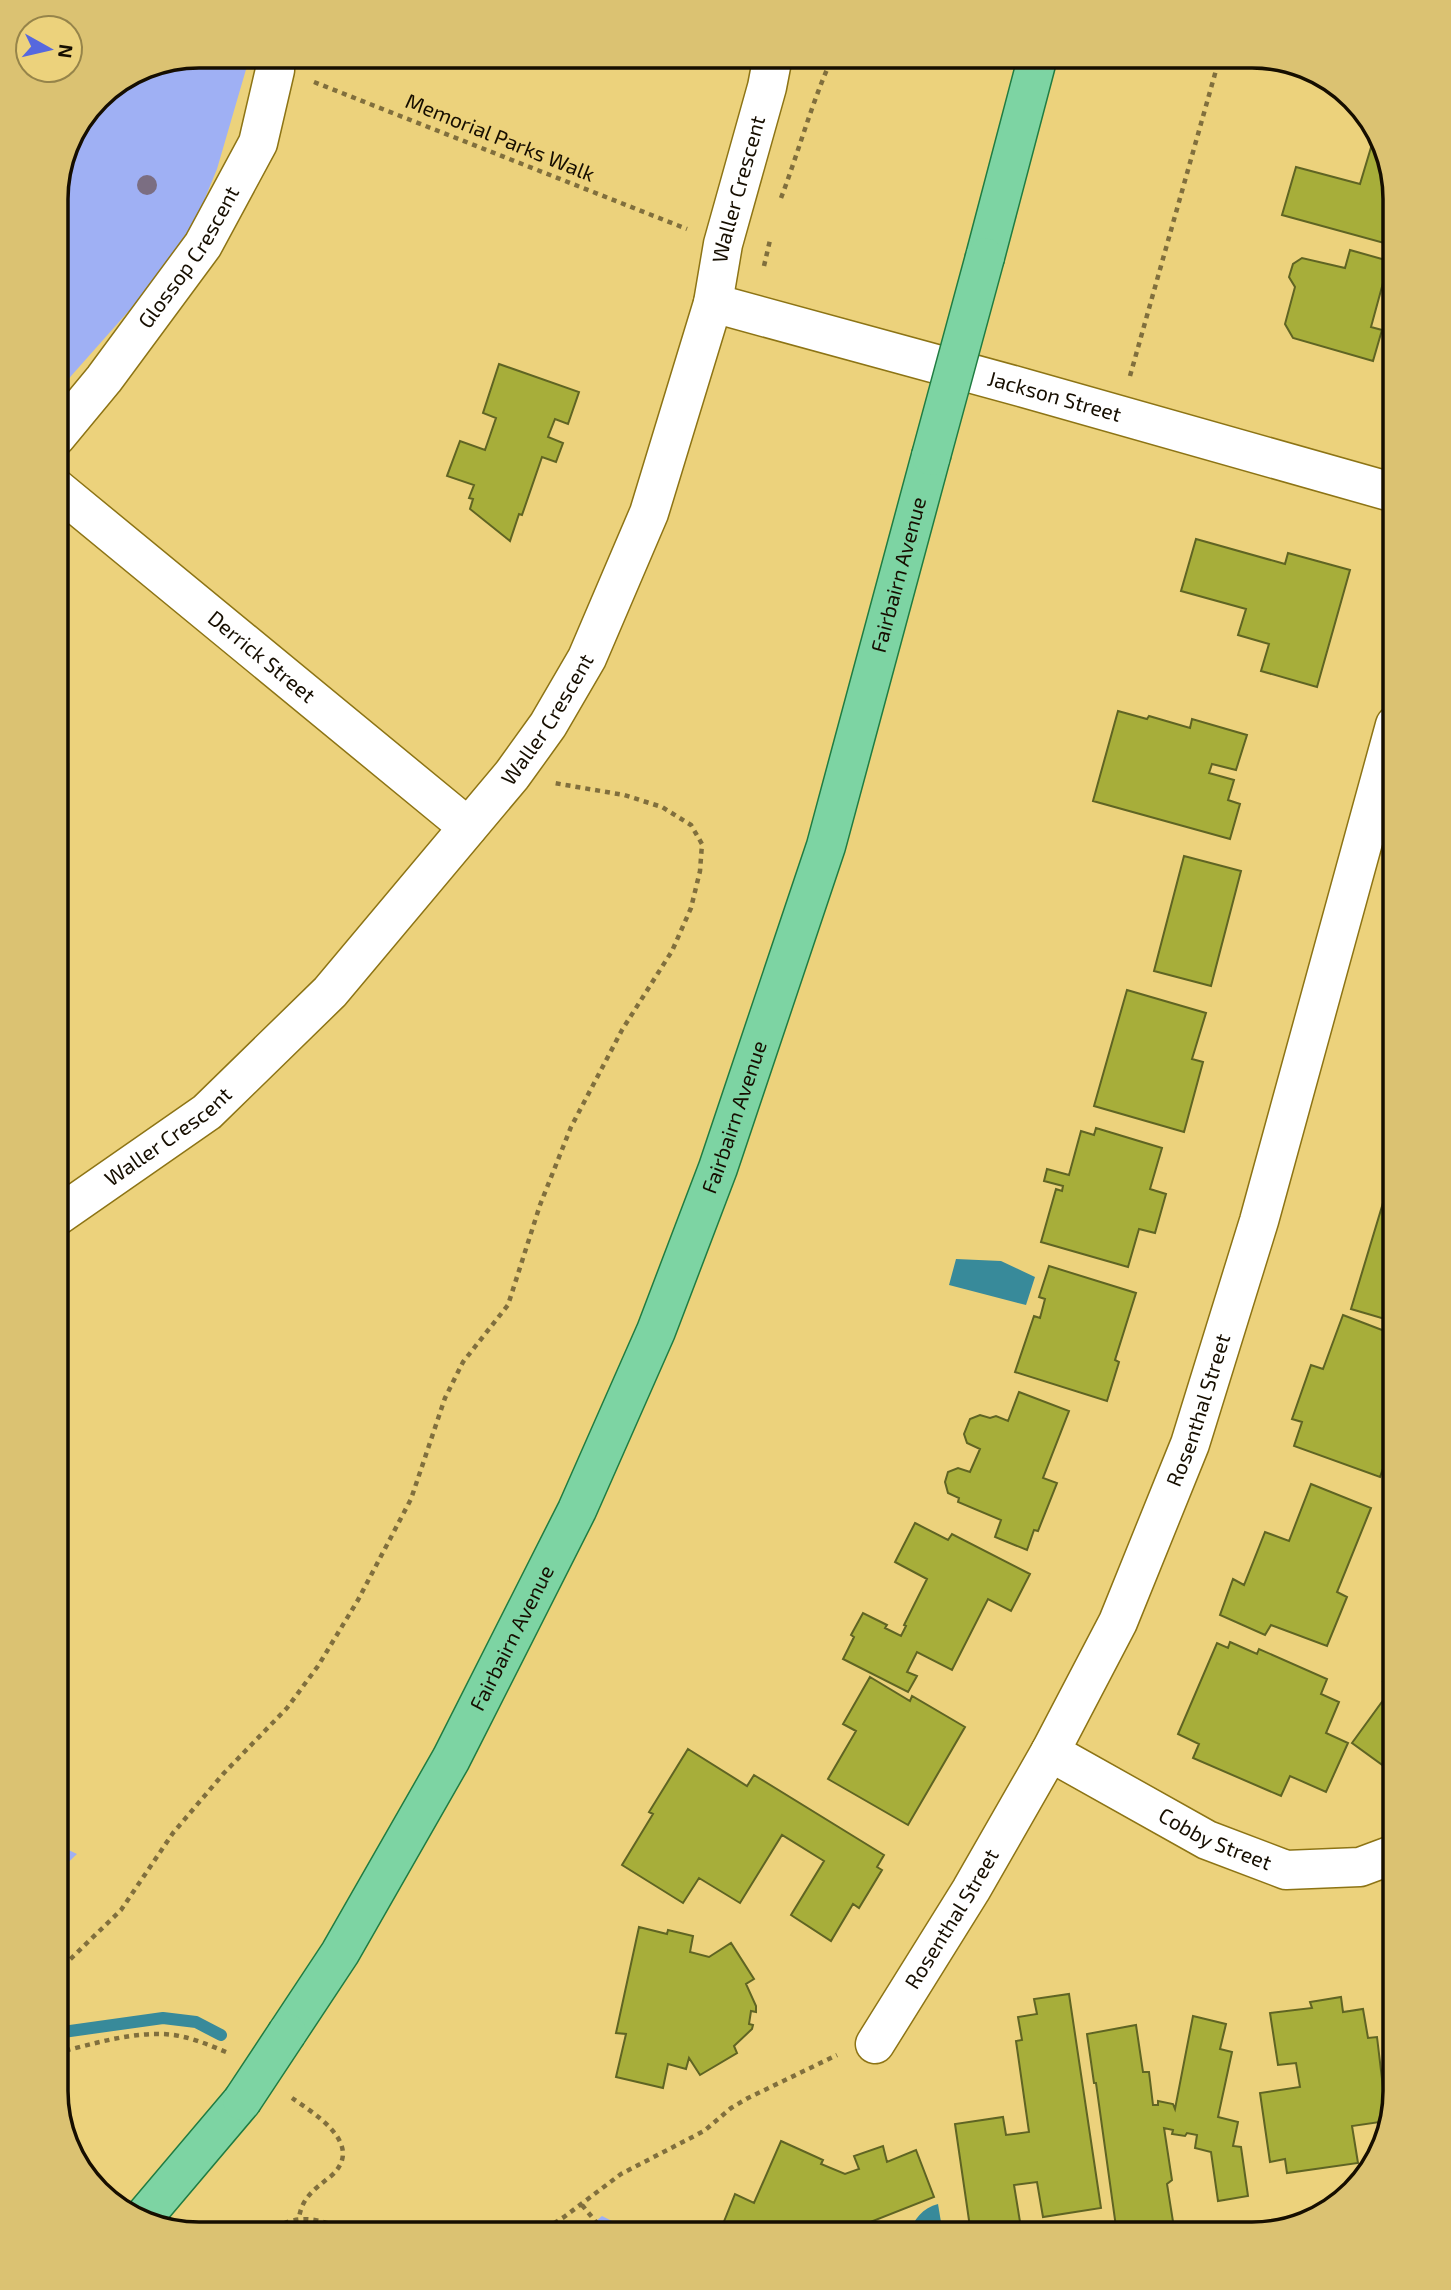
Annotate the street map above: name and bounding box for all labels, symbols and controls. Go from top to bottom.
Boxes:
north arrow [14,14,84,84]
text: N [54,43,79,60]
street label: Memorial Parks Walk [402,87,599,186]
street label: Waller Crescent [706,113,769,264]
street label: Glossop Crescent [132,181,243,332]
street label: Jackson Street [985,365,1124,426]
street label: Fairbairn Avenue [865,494,930,655]
street label: Derrick Street [204,605,321,707]
street label: Waller Crescent [495,649,598,789]
street label: Fairbairn Avenue [695,1037,771,1197]
street label: Waller Crescent [99,1081,236,1190]
street label: Rosenthal Street [1160,1330,1234,1490]
street label: Fairbairn Avenue [464,1560,558,1714]
street label: Cobby Street [1155,1802,1275,1874]
street label: Rosenthal Street [899,1844,1003,1993]

